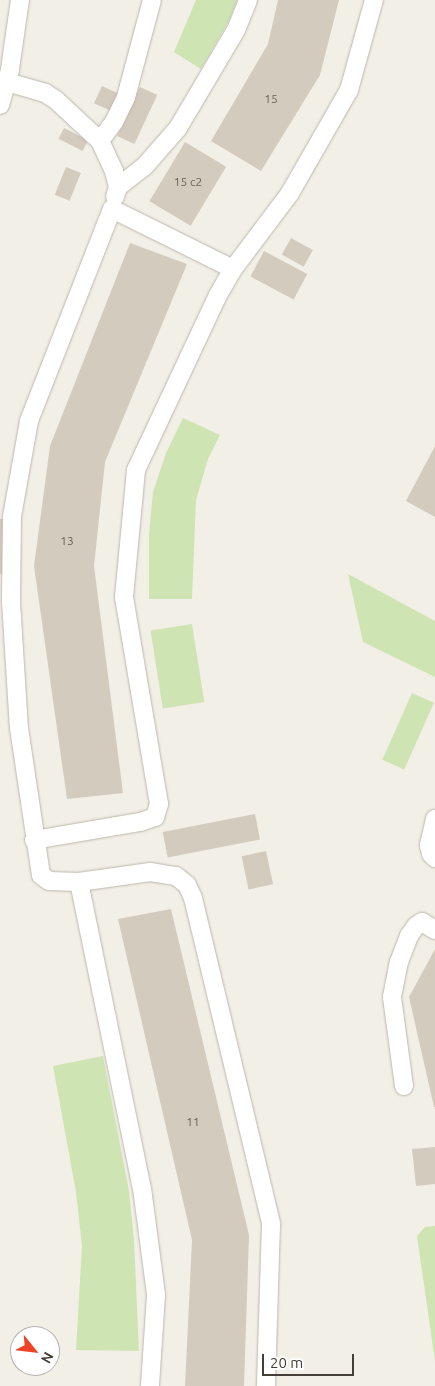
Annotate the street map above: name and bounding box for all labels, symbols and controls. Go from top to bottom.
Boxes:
house number: 15 [264,92,278,106]
house number: 15 с2 [174,175,202,189]
house number: 13 [60,534,74,548]
house number: 11 [186,1115,200,1129]
north arrow [10,1326,60,1376]
scale bar [265,1344,358,1376]
text: N [38,1349,57,1366]
text: 20 m [270,1354,303,1371]

